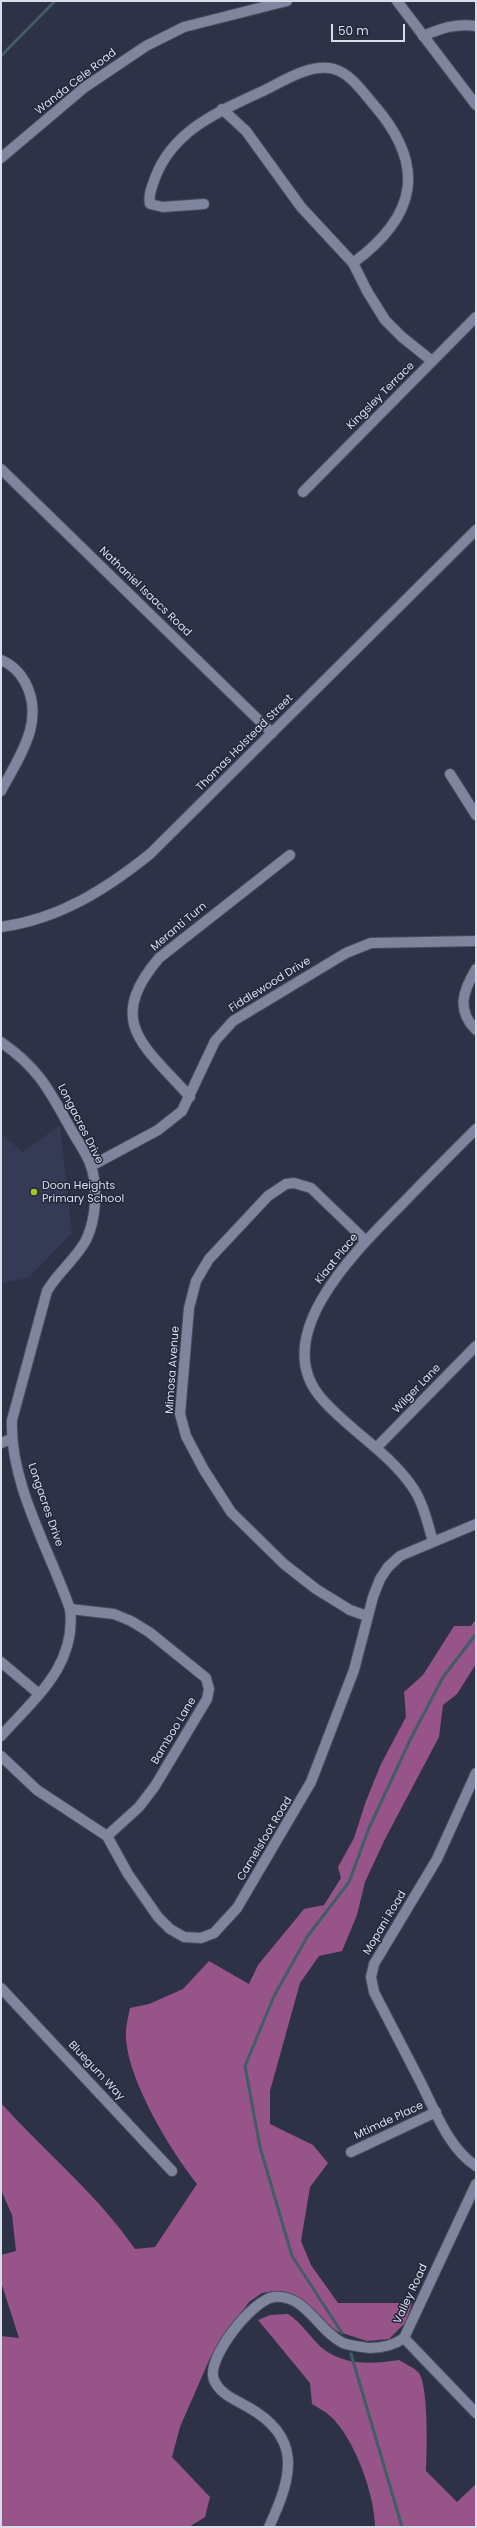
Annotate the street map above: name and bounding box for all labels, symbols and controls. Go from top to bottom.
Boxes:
scale bar [333,16,407,42]
text: 50 m [338,22,369,39]
street label: Wanda Cele Road [33,46,119,118]
street label: Kingsley Terrace [344,359,418,433]
street label: Nathaniel Isaacs Road [96,544,194,640]
street label: Thomas Holstead Street [194,692,296,794]
street label: Meranti Turn [148,900,210,954]
street label: Fiddlewood Drive [227,955,313,1015]
street label: Longacres Drive [54,1082,106,1166]
place label: Doon Heights Primary School [42,1179,124,1205]
marker: Doon Heights Primary School [29,1187,39,1197]
street label: Kiaat Place [313,1231,361,1287]
street label: Mimosa Avenue [163,1326,183,1414]
street label: Wilger Lane [390,1362,444,1416]
street label: Longacres Drive [25,1461,65,1549]
street label: Bamboo Lane [149,1695,199,1767]
street label: Camelsfoot Road [235,1795,295,1883]
street label: Mopani Road [361,1888,409,1958]
street label: Bluegum Way [65,2039,127,2103]
street label: Mtimde Place [352,2099,426,2143]
street label: Valley Road [391,2262,431,2326]

